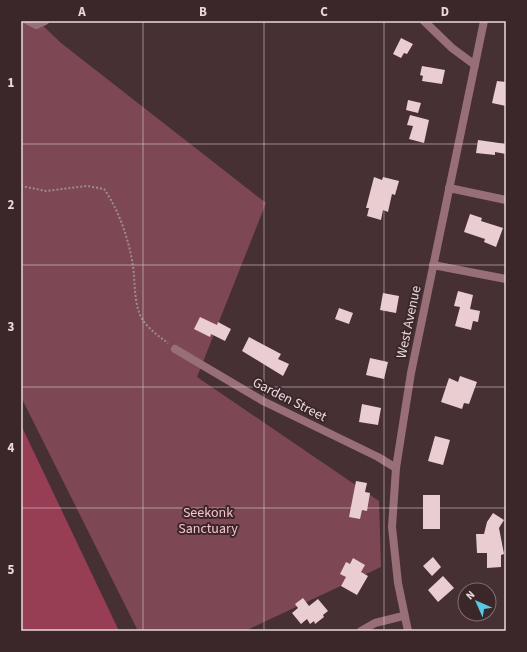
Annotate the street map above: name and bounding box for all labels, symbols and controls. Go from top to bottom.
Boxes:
text: A [77,3,86,21]
text: B [199,3,207,21]
text: C [320,3,328,21]
text: D [441,3,449,21]
text: 1 [8,74,15,92]
text: 2 [8,196,15,214]
street label: West Avenue [391,284,426,361]
text: 3 [8,318,15,336]
street label: Garden Street [249,373,330,427]
text: 4 [8,439,15,457]
park label: Seekonk Sanctuary [178,503,238,539]
text: 5 [8,561,15,579]
north arrow [457,582,497,622]
text: N [462,587,478,603]

